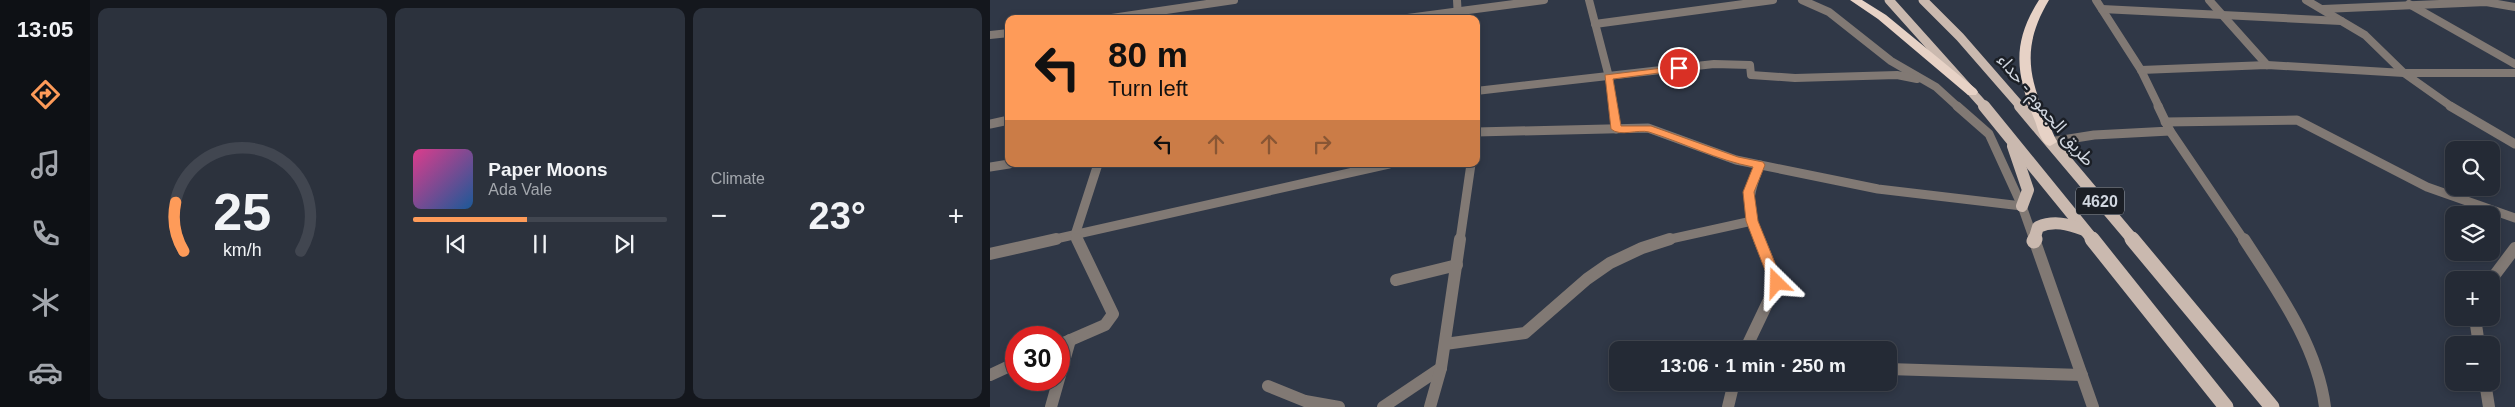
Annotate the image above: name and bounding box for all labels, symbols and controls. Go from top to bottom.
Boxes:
text: 13:05 [17,17,73,42]
icon: left [1025,35,1090,100]
text: 80 m [1108,35,1188,74]
pin [1658,47,1700,89]
street label: طريق الجموم - حداء [1990,50,2099,172]
icon: arrive [1665,54,1693,82]
text: Turn left [1108,76,1188,101]
icon: directions [28,77,63,112]
icon: left [1149,130,1177,158]
icon: ahead [1202,130,1230,158]
icon: ahead [1255,130,1283,158]
icon: right [1308,130,1336,158]
map controls [2445,141,2500,391]
button: search [2445,141,2500,196]
icon: music [28,147,63,182]
text: Paper Moons [488,159,608,180]
text: Climate [711,170,765,187]
text: Ada Vale [488,181,552,198]
text: 25 [214,183,272,241]
road number: 4620 [2076,188,2124,215]
text: 23° [809,195,866,237]
text: − [711,200,727,231]
text: + [948,200,964,231]
button: layers [2445,206,2500,261]
icon: phone [28,216,63,251]
icon: previous [442,230,470,258]
icon: pause [526,230,554,258]
icon: next [610,230,638,258]
text: km/h [223,240,262,260]
position arrow [1750,256,1802,308]
button: + [2445,271,2500,326]
icon: climate [28,285,63,320]
speed limit sign: 30 [1005,326,1070,391]
button: − [2445,336,2500,391]
icon: car [28,355,63,390]
text: 13:06 · 1 min · 250 m [1660,355,1846,376]

